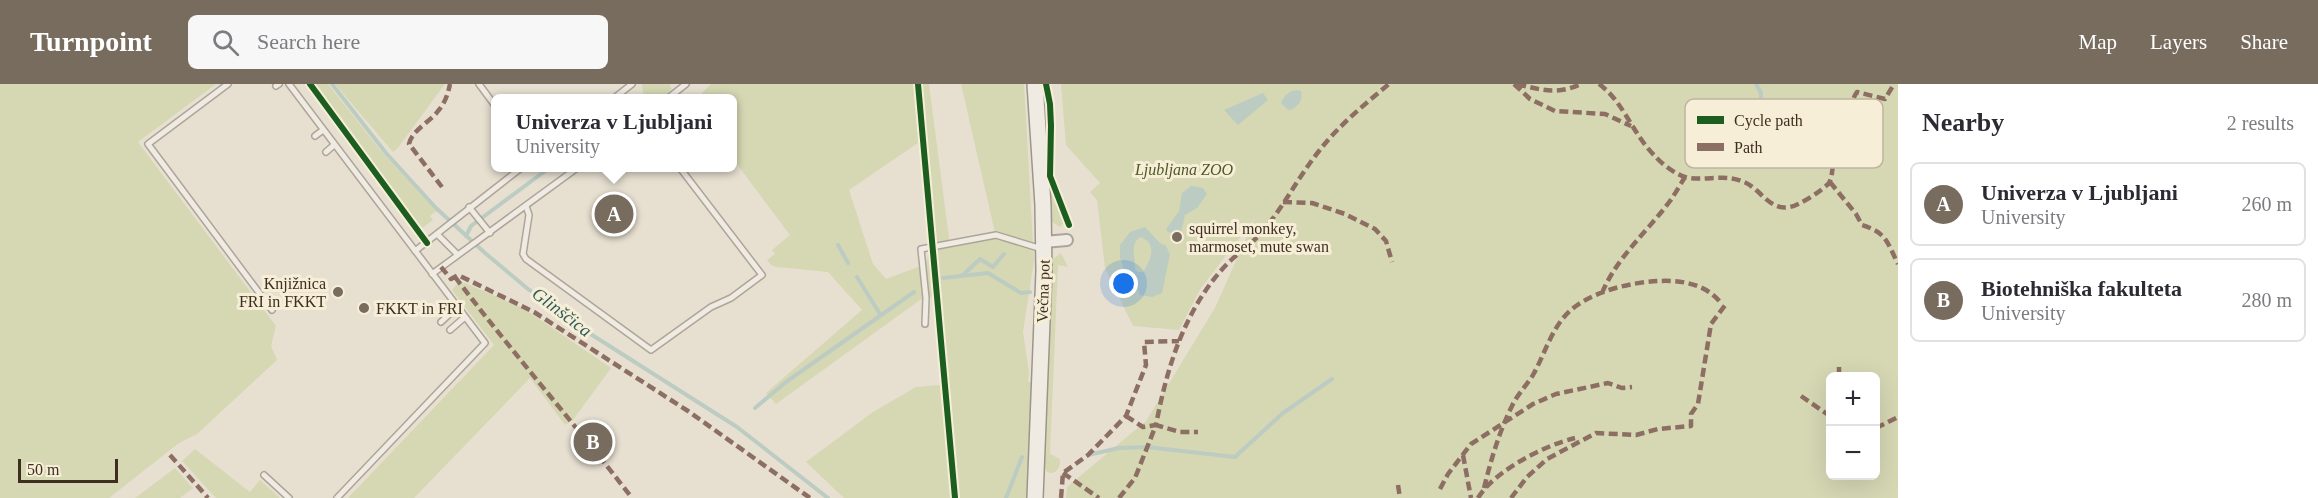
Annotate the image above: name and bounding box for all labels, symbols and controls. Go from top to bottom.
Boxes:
search box [188,15,608,69]
text: Turnpoint [30,26,152,57]
icon: search [209,26,242,59]
text: Search here [257,29,360,54]
text: Map [2079,30,2117,54]
text: Layers [2150,30,2207,54]
text: Share [2240,30,2288,54]
popup [491,94,737,172]
legend [1685,99,1883,168]
text: Nearby [1922,108,2004,137]
text: Univerza v Ljubljani [516,109,712,134]
text: Cycle path [1734,112,1803,130]
text: 2 results [2227,112,2294,134]
text: University [516,135,600,157]
text: Path [1734,139,1762,156]
park label: Ljubljana ZOO [1134,161,1234,179]
text: Univerza v Ljubljani [1981,180,2178,205]
pin: A [594,192,634,236]
text: A [1936,193,1951,215]
text: 260 m [2241,193,2292,215]
text: University [1981,206,2065,228]
place label: squirrel monkey, marmoset, mute swan [1189,220,1329,255]
marker: squirrel monkey, marmoset, mute swan [1170,230,1184,244]
street label: Večna pot [1033,258,1054,323]
your location [1109,269,1138,298]
place label: Knjižnica FRI in FKKT [239,275,326,310]
text: Biotehniška fakulteta [1981,276,2182,301]
water label: Glinščica [528,283,596,341]
marker: Knjižnica FRI in FKKT [331,285,345,299]
text: B [1937,289,1950,311]
text: 280 m [2241,289,2292,311]
place label: FKKT in FRI [376,300,463,317]
marker: FKKT in FRI [357,301,371,315]
text: University [1981,302,2065,324]
map controls [1826,372,1880,480]
button: + [1826,372,1880,426]
pin: B [574,420,612,464]
button: − [1826,426,1880,480]
scale bar [18,456,118,484]
text: 50 m [27,461,59,478]

